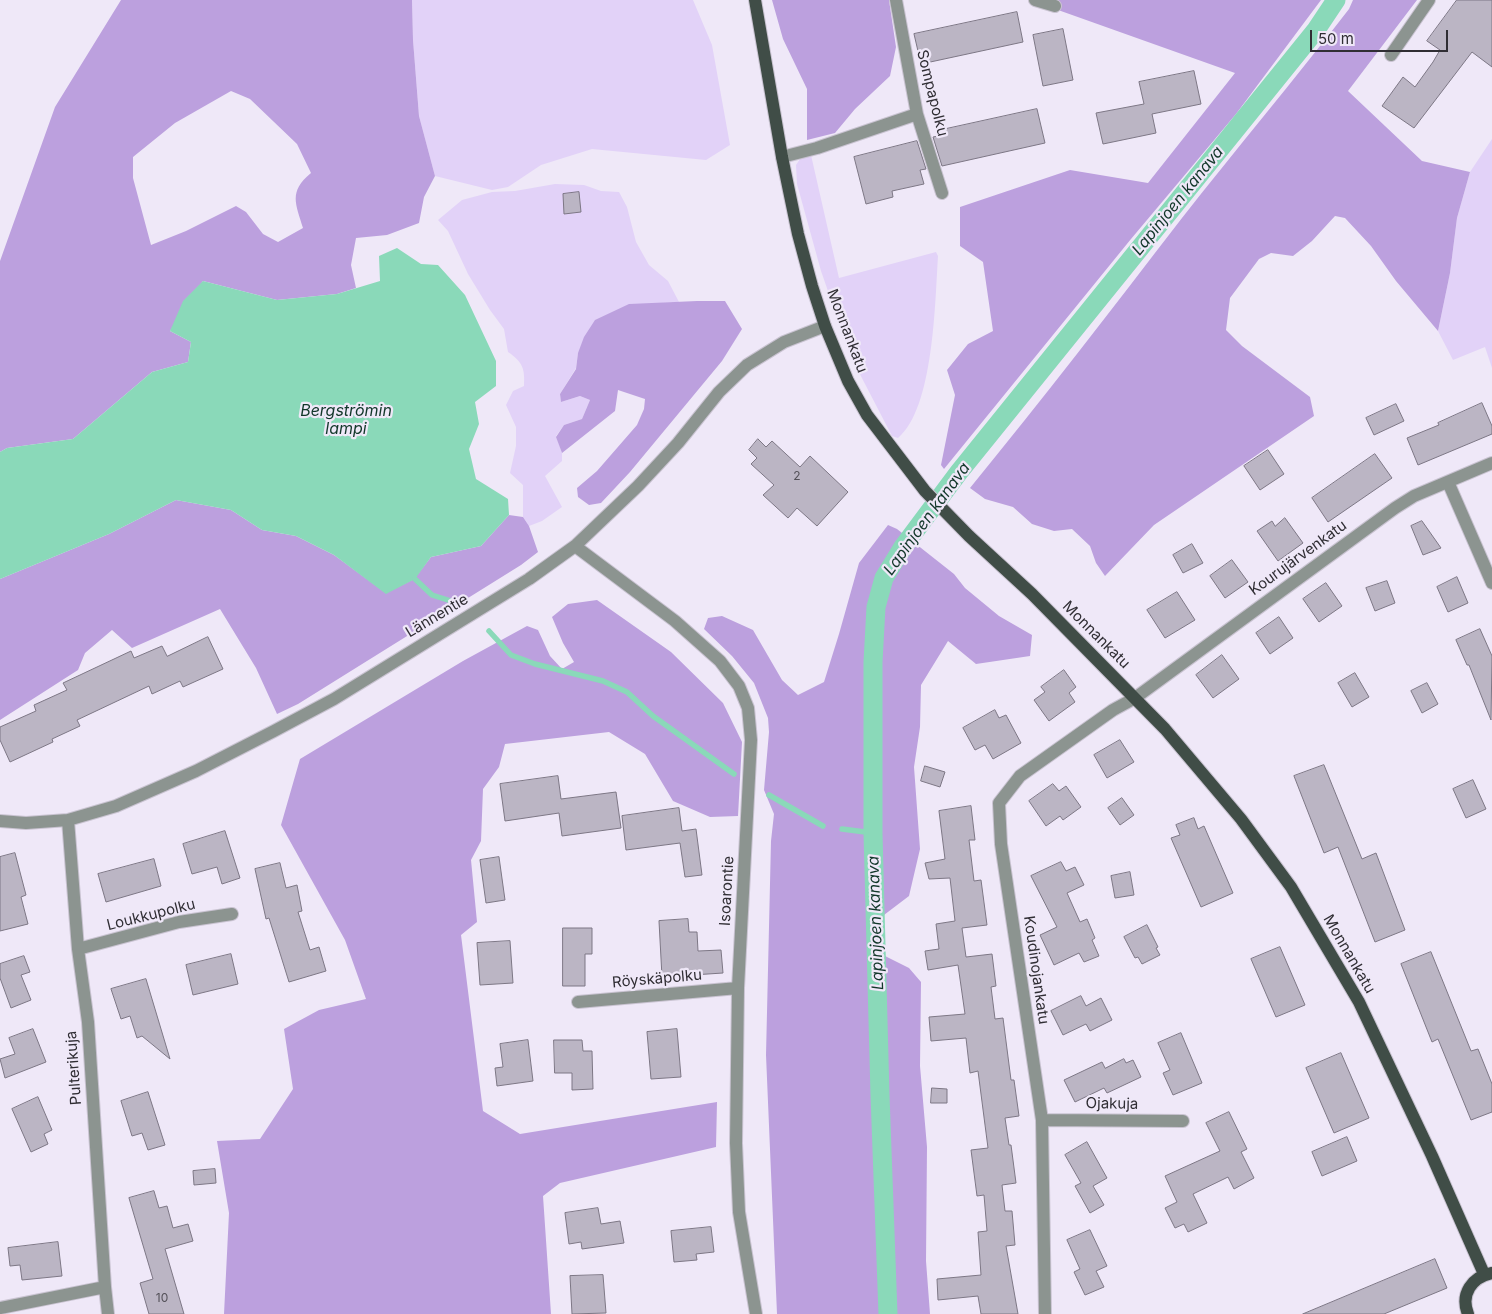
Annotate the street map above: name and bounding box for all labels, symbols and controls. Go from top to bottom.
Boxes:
scale bar [1312,20,1450,52]
text: 50 m [1318,29,1354,48]
street label: Sompapolku [913,48,951,138]
water label: Lapinjoen kanava [1128,143,1228,259]
street label: Monnankatu [823,287,871,375]
water label: Bergströmin lampi [300,401,392,439]
water label: Lapinjoen kanava [880,459,974,579]
house number: 2 [793,469,801,483]
street label: Kourujärvenkatu [1246,517,1350,599]
street label: Lännentie [403,590,471,642]
street label: Monnankatu [1059,598,1133,672]
water label: Lapinjoen kanava [864,855,888,991]
street label: Isoarontie [716,856,738,926]
street label: Loukkupolku [105,895,197,935]
street label: Monnankatu [1319,911,1379,997]
street label: Koudinojankatu [1019,915,1053,1025]
street label: Röyskäpolku [611,966,703,992]
street label: Pulterikuja [62,1030,86,1106]
street label: Ojakuja [1086,1095,1138,1113]
house number: 10 [156,1291,168,1305]

